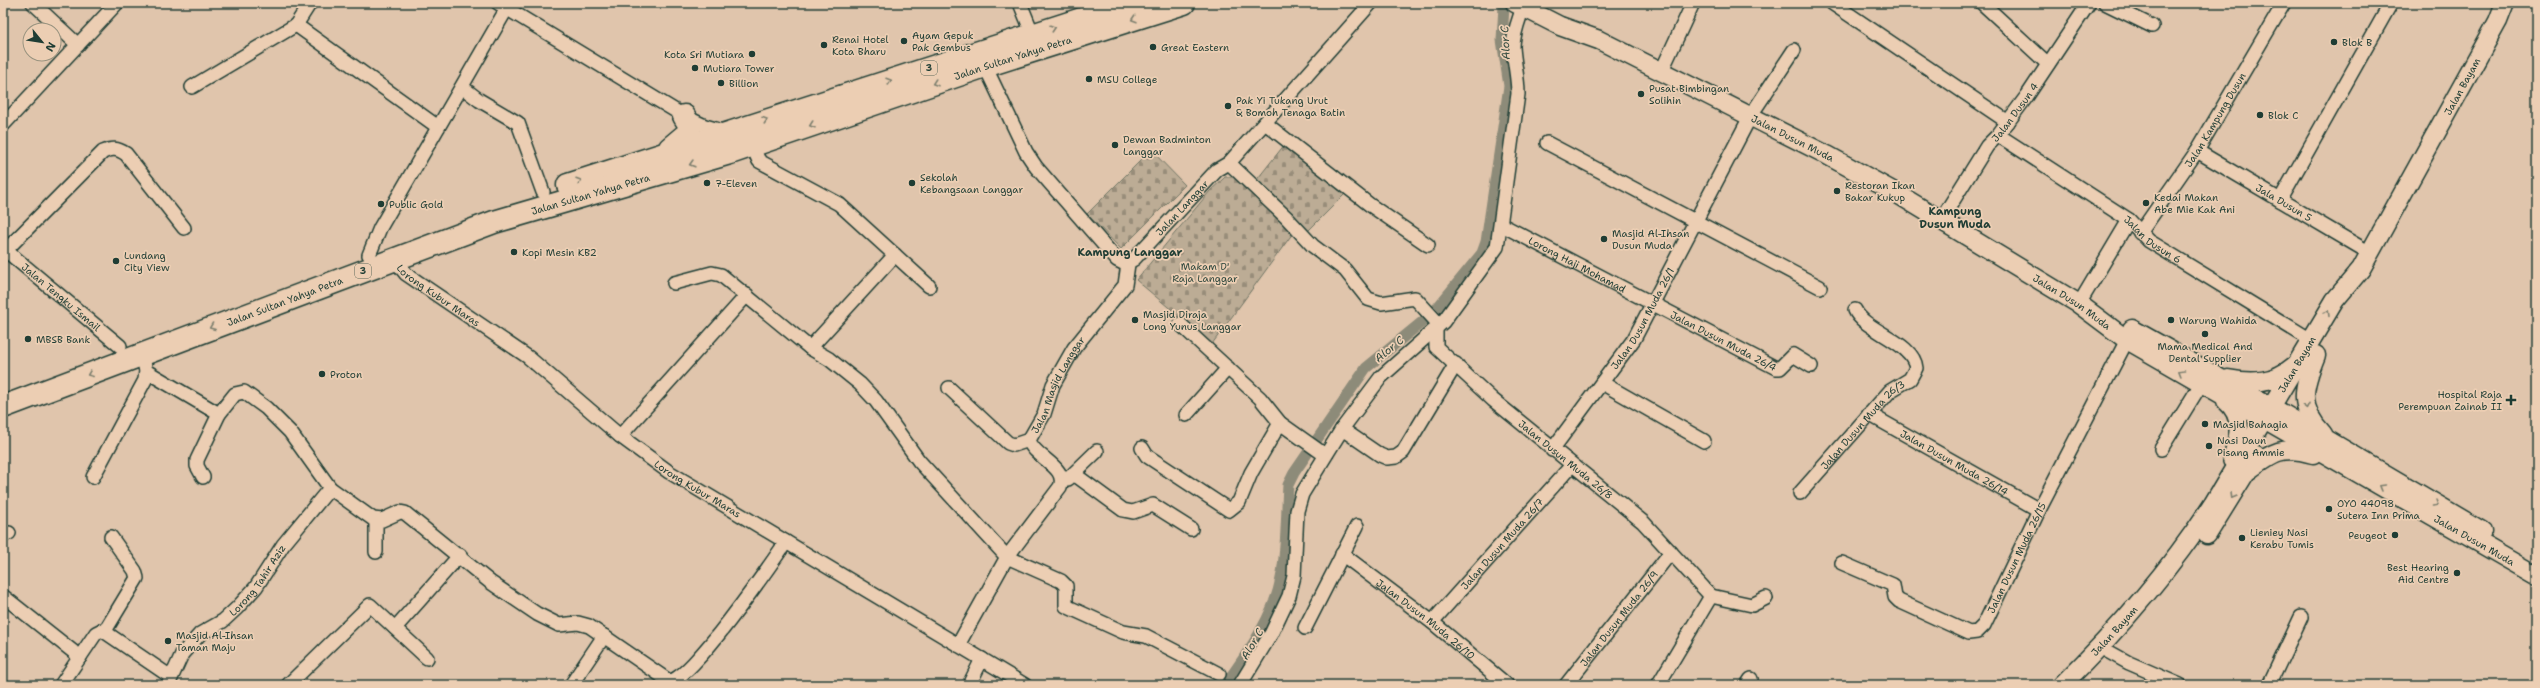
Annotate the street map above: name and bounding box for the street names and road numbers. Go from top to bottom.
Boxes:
street label: Jalan Sultan Yahya Petra [952,33,1074,83]
street label: Jalan Bayam [2441,55,2484,117]
road number: 3 [921,61,937,75]
street label: Jalan Kampung Dusun [2182,70,2249,170]
street label: Jalan Dusun 4 [1989,80,2041,145]
street label: Jalan Dusun Muda [1749,112,1837,165]
street label: Jalan Sultan Yahya Petra [530,171,652,218]
street label: Jalan Langgar [1153,177,1212,239]
street label: Jala Dusun 5 [2253,181,2314,224]
street label: Jalan Dusun 6 [2122,213,2184,266]
street label: Lorong Haji Mohamad [1526,234,1629,296]
street label: Jalan Tengku Ismail [19,260,103,334]
street label: Lorong Kubur Maras [394,262,483,330]
road number: 3 [355,264,371,278]
street label: Jalan Dusun Muda 26/1 [1608,266,1677,372]
street label: Jalan Dusun Muda [2030,272,2114,333]
street label: Jalan Sultan Yahya Petra [225,273,345,329]
street label: Jalan Dusun Muda 26/4 [1668,308,1779,374]
street label: Jalan Masjid Langgar [1028,334,1088,436]
street label: Jalan Bayam [2275,334,2319,395]
street label: Jalan Dusun Muda 26/3 [1818,378,1907,472]
street label: Jalan Dusun Muda 26/8 [1516,417,1616,502]
street label: Jalan Dusun Muda 26/14 [1898,427,2010,498]
street label: Lorong Kubur Maras [651,457,743,521]
street label: Jalan Dusun Muda 26/7 [1458,495,1547,592]
street label: Jalan Dusun Muda 26/15 [1985,500,2049,615]
street label: Jalan Dusun Muda [2431,512,2518,569]
street label: Lorong Tahir Aziz [227,542,289,619]
street label: Jalan Dusun Muda 26/9 [1577,568,1661,669]
street label: Jalan Dusun Muda 26/10 [1374,576,1477,662]
street label: Jalan Bayam [2088,603,2141,659]

